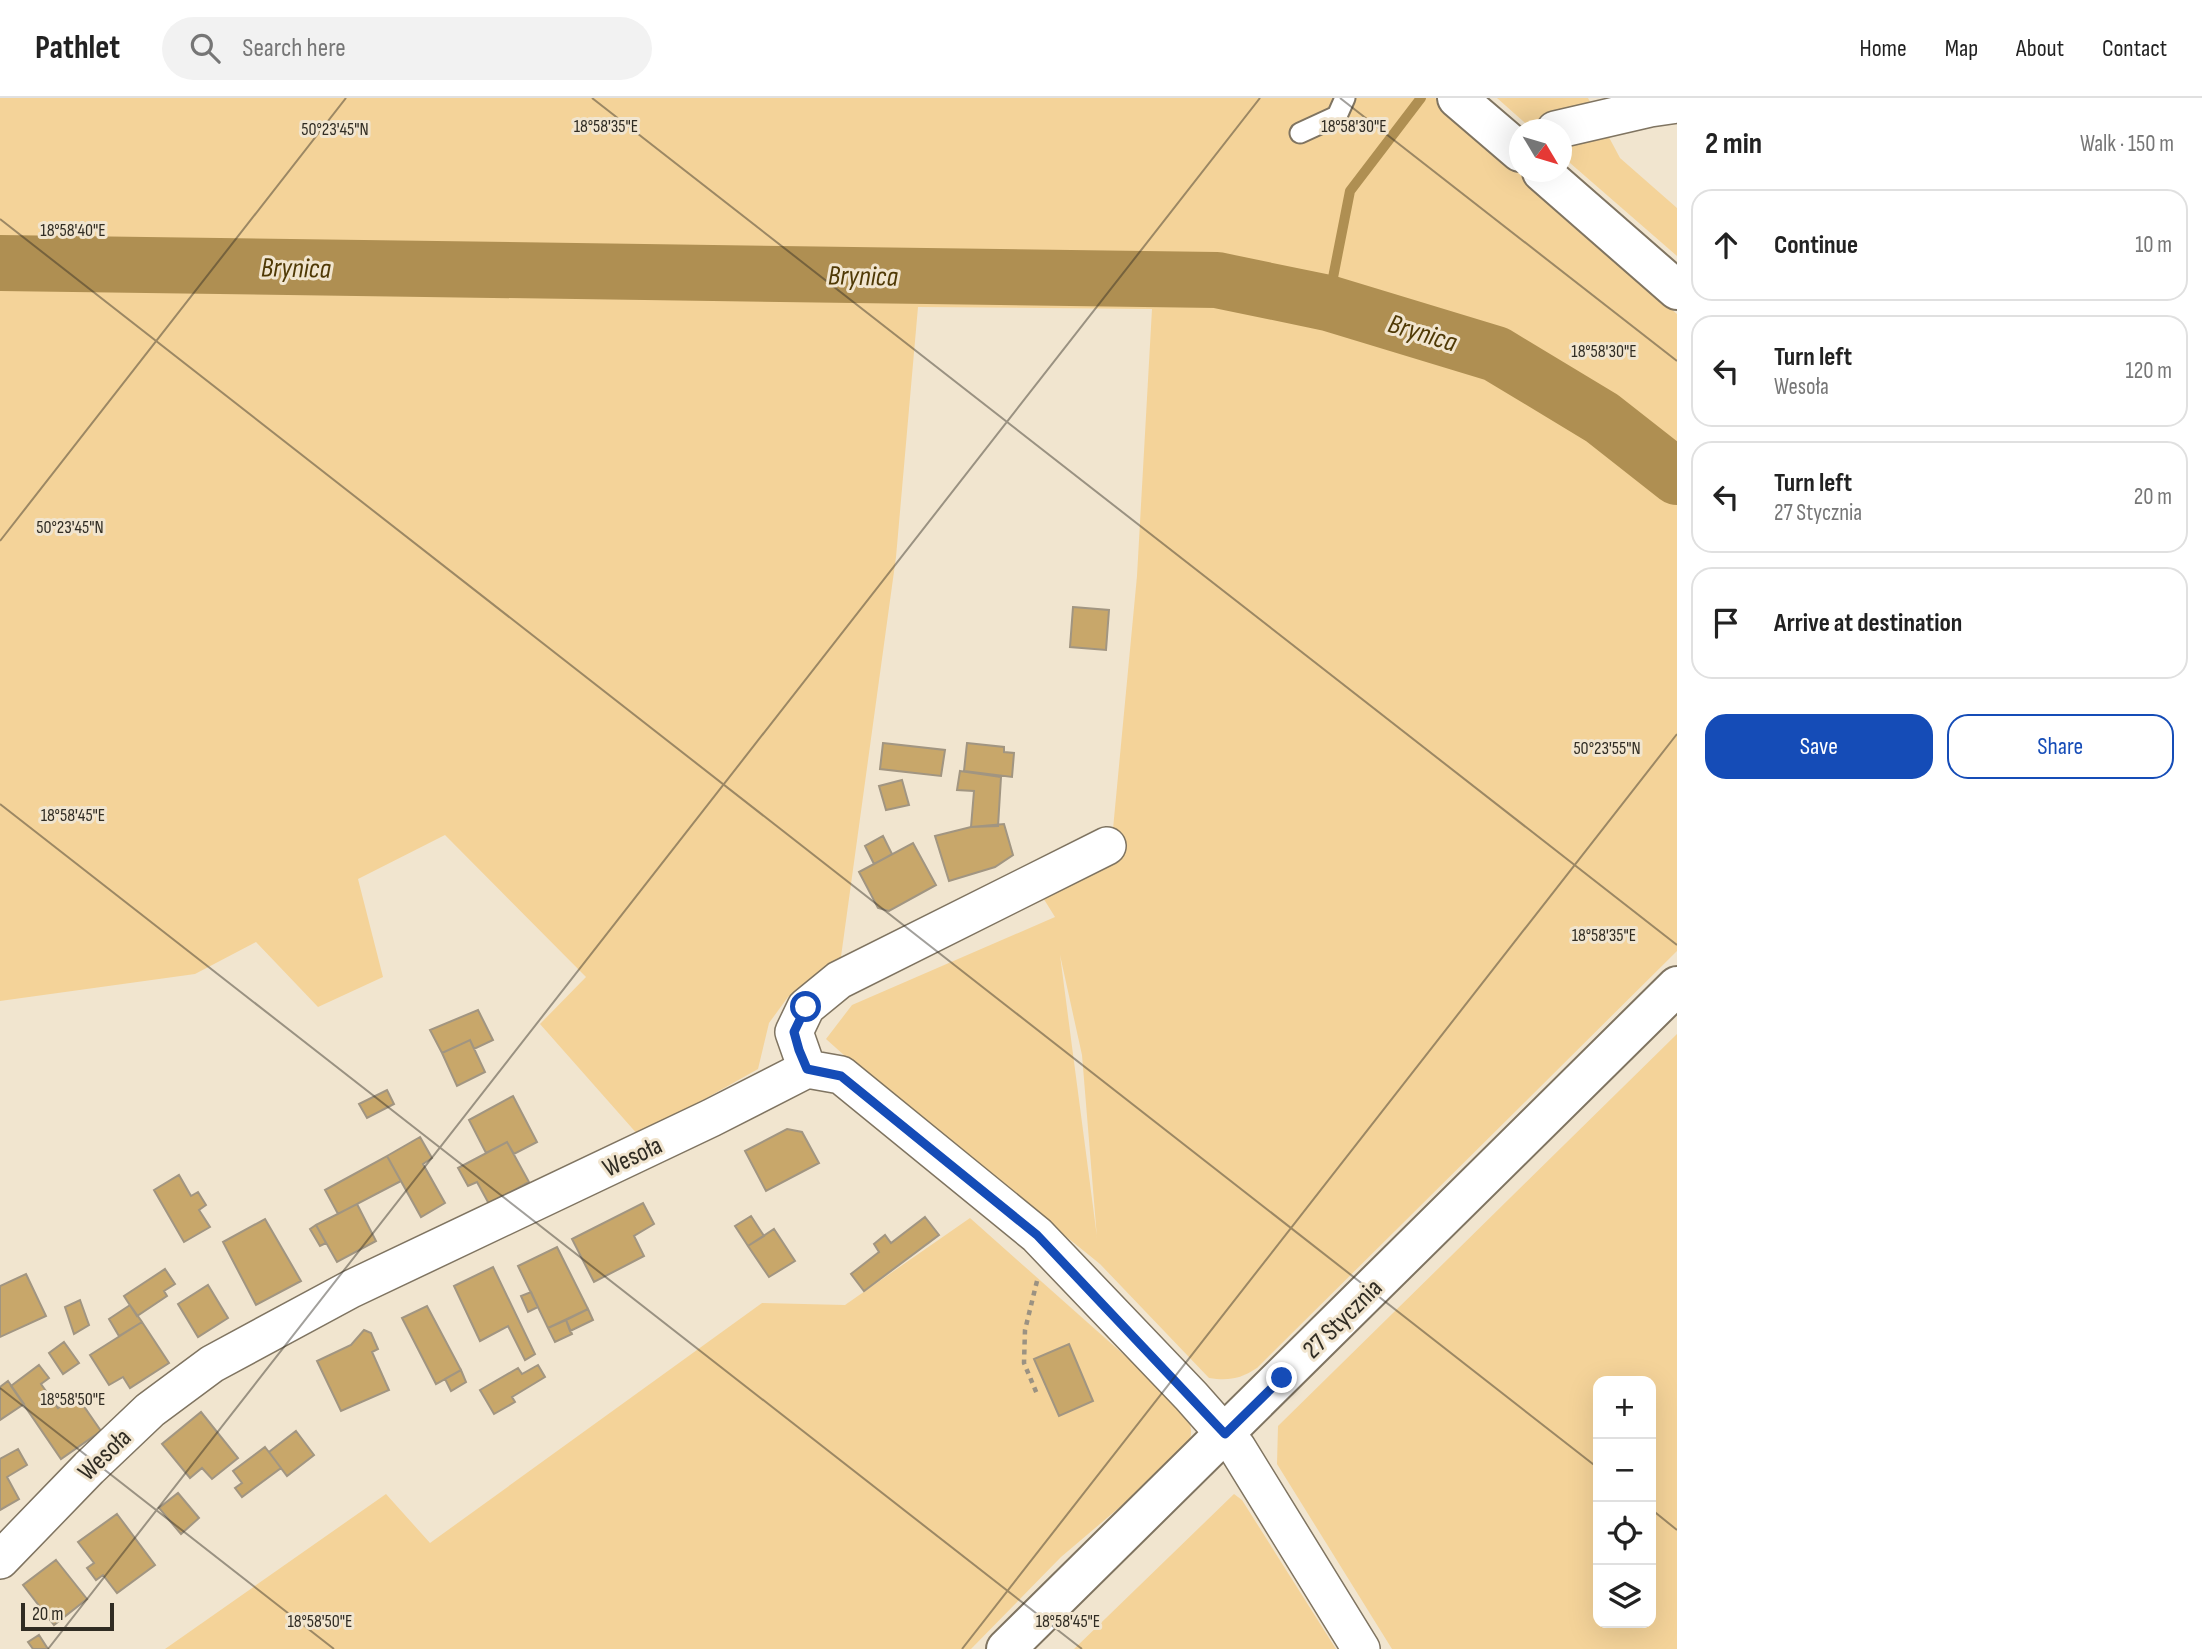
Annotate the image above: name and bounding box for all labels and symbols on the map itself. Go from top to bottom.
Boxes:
text: 18°58'35"E [574,116,638,137]
text: 18°58'30"E [1321,116,1387,137]
text: 50°23'45"N [301,119,369,140]
north arrow [1509,119,1572,182]
text: 18°58'40"E [40,220,106,241]
water label: Brynica [261,251,332,286]
water label: Brynica [828,259,899,294]
water label: Brynica [1384,307,1461,360]
text: 18°58'30"E [1571,341,1637,362]
text: 50°23'45"N [36,517,104,538]
text: 50°23'55"N [1573,738,1641,759]
text: 18°58'45"E [41,805,105,826]
text: 18°58'35"E [1572,925,1636,946]
route start [790,991,821,1022]
street label: Wesoła [598,1130,667,1184]
street label: 27 Stycznia [1297,1273,1389,1365]
route end [1266,1362,1297,1393]
text: 18°58'50"E [40,1389,106,1410]
street label: Wesoła [72,1422,138,1488]
scale bar [21,1600,114,1632]
text: 18°58'50"E [287,1611,353,1632]
text: 18°58'45"E [1036,1611,1100,1632]

